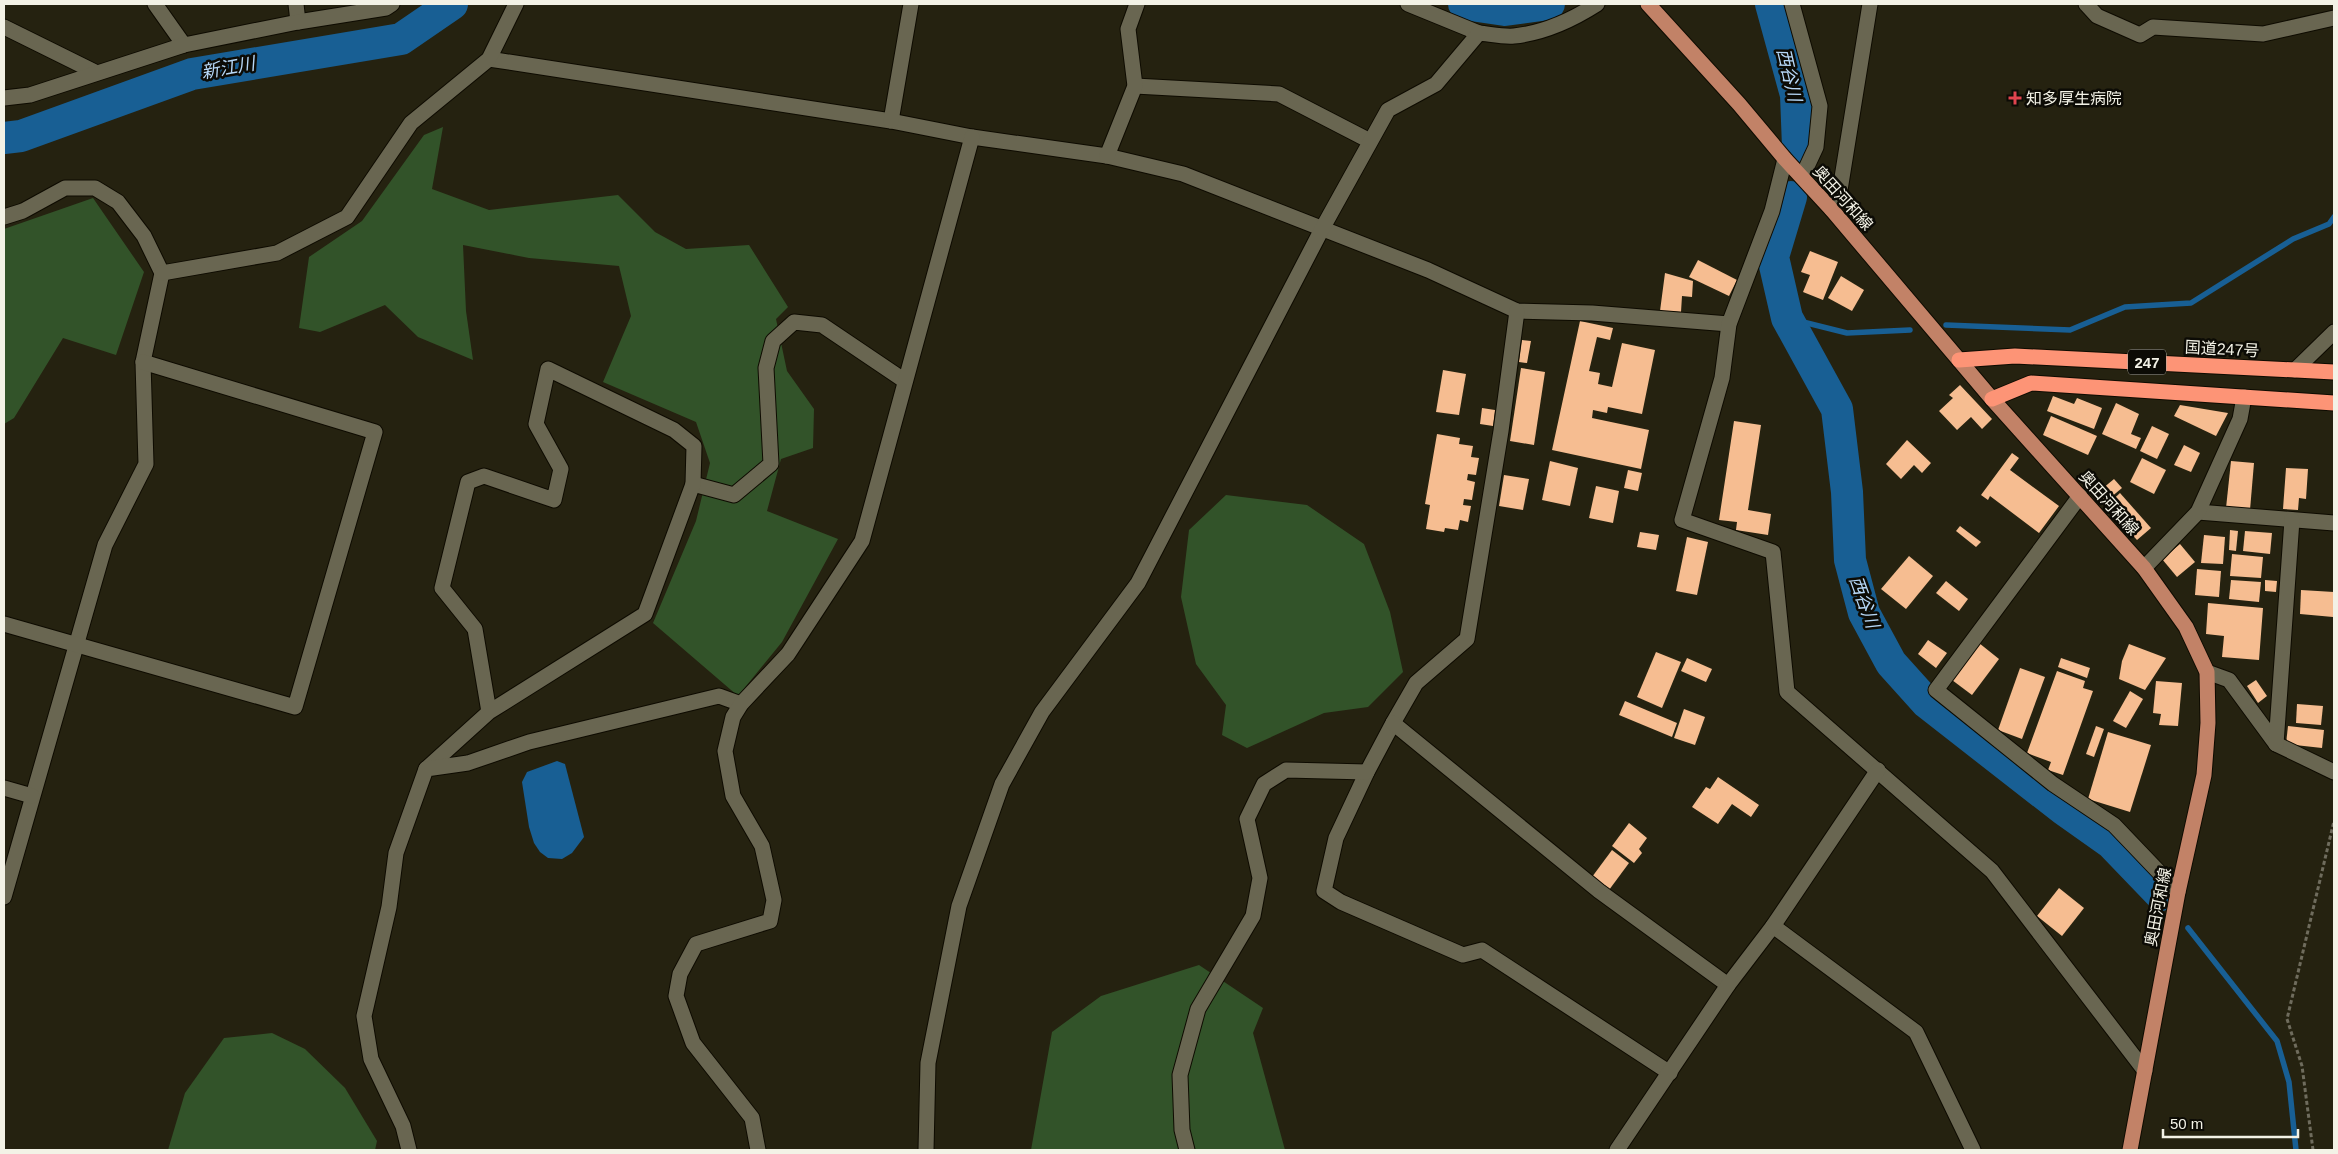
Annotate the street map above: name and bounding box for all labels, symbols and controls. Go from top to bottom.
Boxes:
water label: 西谷川 [1773,46,1805,106]
water label: 新江川 [200,53,258,83]
place label: 知多厚生病院 [2026,90,2122,107]
marker: 知多厚生病院 [2008,91,2022,105]
street label: 奥田河和線 [1810,163,1876,233]
street label: 国道247号 [2184,339,2260,359]
road number: 247 [2128,350,2166,374]
street label: 奥田河和線 [2076,468,2142,538]
water label: 西谷川 [1845,573,1883,633]
street label: 奥田河和線 [2142,866,2174,948]
scale bar [2163,1106,2298,1138]
text: 50 m [2170,1115,2203,1132]

